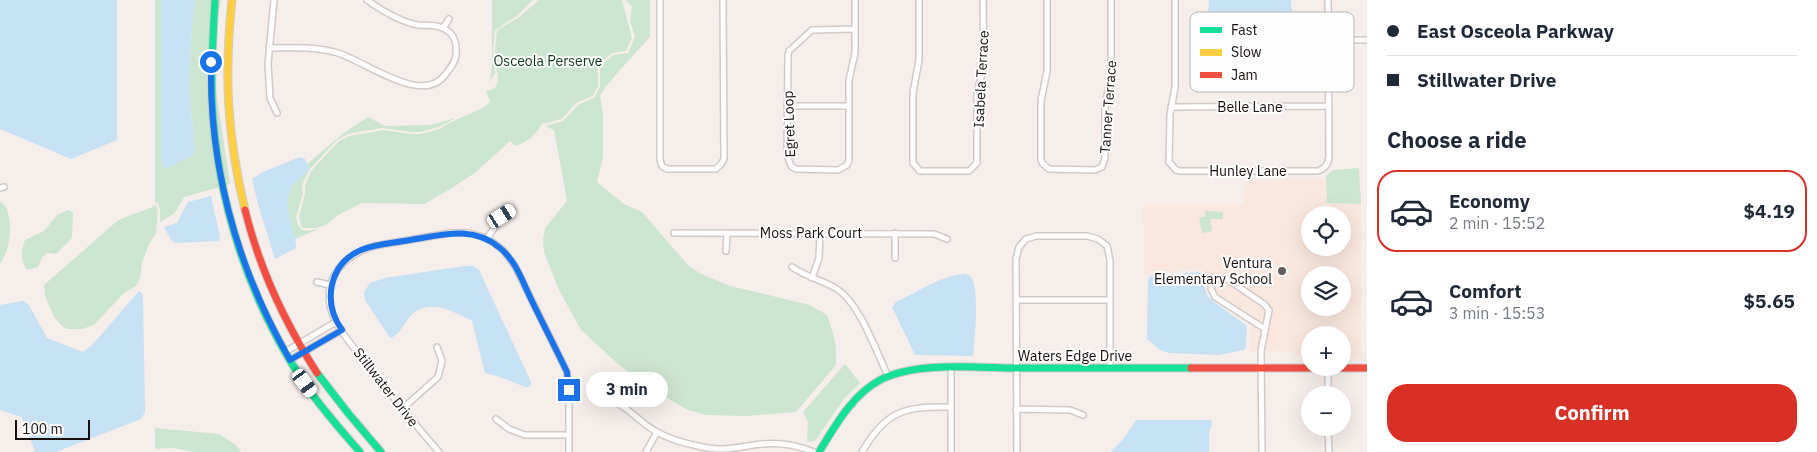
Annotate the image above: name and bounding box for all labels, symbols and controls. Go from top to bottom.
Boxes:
legend [1190,12,1354,92]
text: East Osceola Parkway [1417,19,1614,43]
text: Fast [1231,21,1257,39]
street label: Isabela Terrace [969,30,993,128]
text: Slow [1231,43,1262,61]
route start [200,51,222,73]
park label: Osceola Perserve [493,52,603,70]
street label: Tanner Terrace [1096,59,1120,154]
text: Jam [1231,66,1258,84]
text: Stillwater Drive [1417,68,1556,92]
street label: Egret Loop [779,90,799,158]
street label: Belle Lane [1217,98,1283,116]
text: Choose a ride [1387,125,1527,154]
street label: Hunley Lane [1209,162,1287,180]
icon: car [1389,189,1434,234]
text: Economy [1449,189,1530,213]
text: $4.19 [1743,199,1795,223]
car [485,202,518,230]
map controls [1301,206,1351,436]
button: locate [1301,206,1351,256]
text: 2 min · 15:52 [1449,213,1545,233]
street label: Moss Park Court [760,224,862,242]
place label: Ventura Elementary School [1154,254,1273,288]
marker: Ventura Elementary School [1276,265,1288,277]
button: layers [1301,266,1351,316]
icon: car [1389,279,1434,324]
text: Comfort [1449,279,1522,303]
text: $5.65 [1743,289,1795,313]
text: 3 min · 15:53 [1449,303,1545,323]
button: + [1301,326,1351,376]
street label: Stillwater Drive [349,344,423,430]
street label: Waters Edge Drive [1018,347,1133,365]
car [290,366,319,400]
callout: 3 min [586,372,669,408]
route end [558,379,580,401]
text: 3 min [606,379,648,399]
button: Confirm [1387,384,1797,442]
button: − [1301,386,1351,436]
scale bar [15,417,90,440]
text: 100 m [22,420,63,438]

